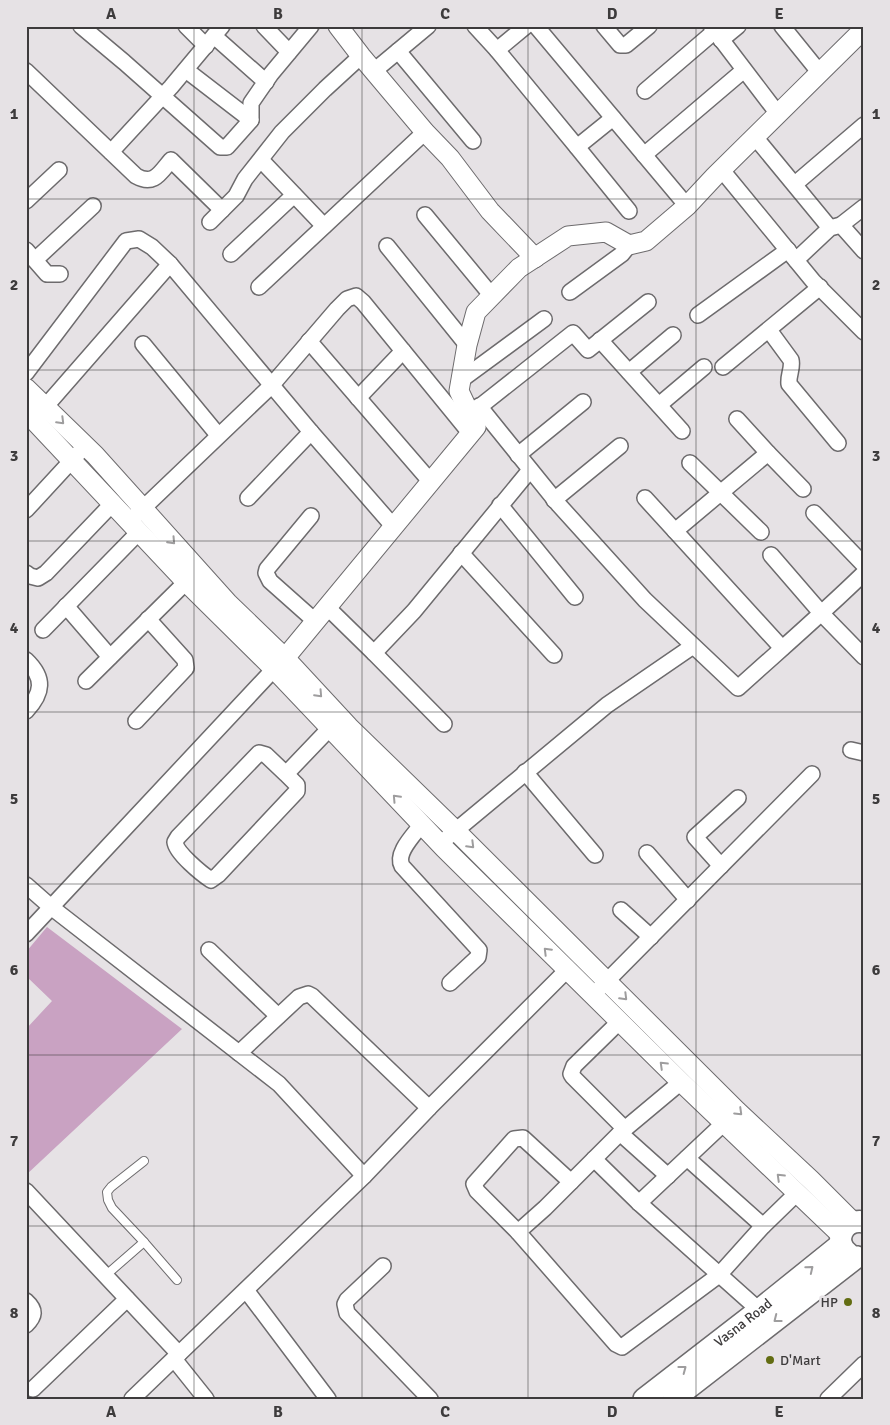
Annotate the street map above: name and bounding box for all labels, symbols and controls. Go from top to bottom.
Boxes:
text: A [106,4,117,24]
text: B [273,4,283,24]
text: C [440,4,450,24]
text: D [607,4,618,24]
text: E [774,4,784,24]
text: 1 [10,104,19,124]
text: 1 [872,104,881,124]
text: 2 [10,275,18,295]
text: 2 [872,275,880,295]
one-way arrow [56,416,65,425]
text: 3 [10,446,18,466]
text: 3 [872,446,880,466]
one-way arrow [166,535,175,544]
text: 4 [10,618,19,638]
text: 4 [872,618,881,638]
one-way arrow [313,689,322,698]
text: 5 [10,789,18,809]
text: 5 [872,789,880,809]
one-way arrow [393,794,402,803]
one-way arrow [465,840,474,849]
one-way arrow [544,947,553,956]
text: 6 [10,960,19,980]
text: 6 [872,960,881,980]
one-way arrow [618,991,627,1000]
one-way arrow [660,1062,669,1071]
one-way arrow [733,1106,742,1115]
text: 7 [10,1131,19,1151]
text: 7 [872,1131,881,1151]
one-way arrow [777,1174,786,1183]
one-way arrow [804,1266,813,1274]
place label: HP [821,1294,838,1311]
street label: Vasna Road [711,1295,775,1351]
marker: HP [842,1296,854,1308]
text: 8 [10,1303,19,1323]
text: 8 [872,1303,881,1323]
one-way arrow [774,1313,783,1321]
place label: D'Mart [780,1352,821,1369]
marker: D'Mart [764,1354,776,1366]
one-way arrow [677,1367,686,1375]
text: A [106,1402,117,1422]
text: B [273,1402,283,1422]
text: C [440,1402,450,1422]
text: D [607,1402,618,1422]
text: E [774,1402,784,1422]

